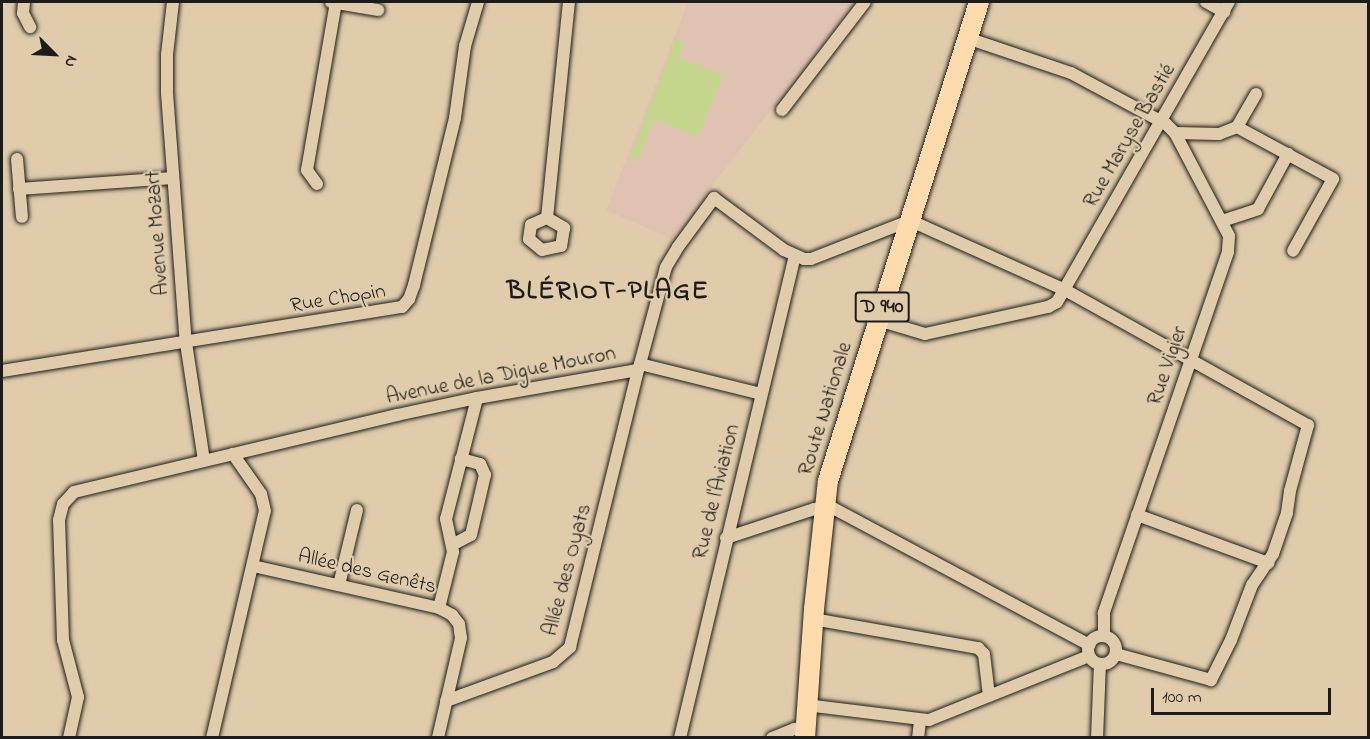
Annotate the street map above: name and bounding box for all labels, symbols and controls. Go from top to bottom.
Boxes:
north arrow [24,24,84,84]
text: N [57,52,84,71]
street label: Rue Maryse Bastié [1079,59,1181,213]
street label: Avenue Mozart [141,170,175,296]
district label: BLÉRIOT-PLAGE [507,276,709,308]
street label: Rue Chopin [289,279,387,319]
road number: D 940 [854,290,910,324]
street label: Rue Vigier [1143,323,1193,409]
street label: Route Nationale [794,339,858,479]
street label: Avenue de la Digue Mouron [384,341,618,411]
street label: Rue de l'Aviation [688,422,746,562]
street label: Allée des Oyats [538,501,598,639]
street label: Allée des Genêts [295,544,439,600]
scale bar [1154,676,1334,714]
text: 100 m [1162,685,1202,711]

